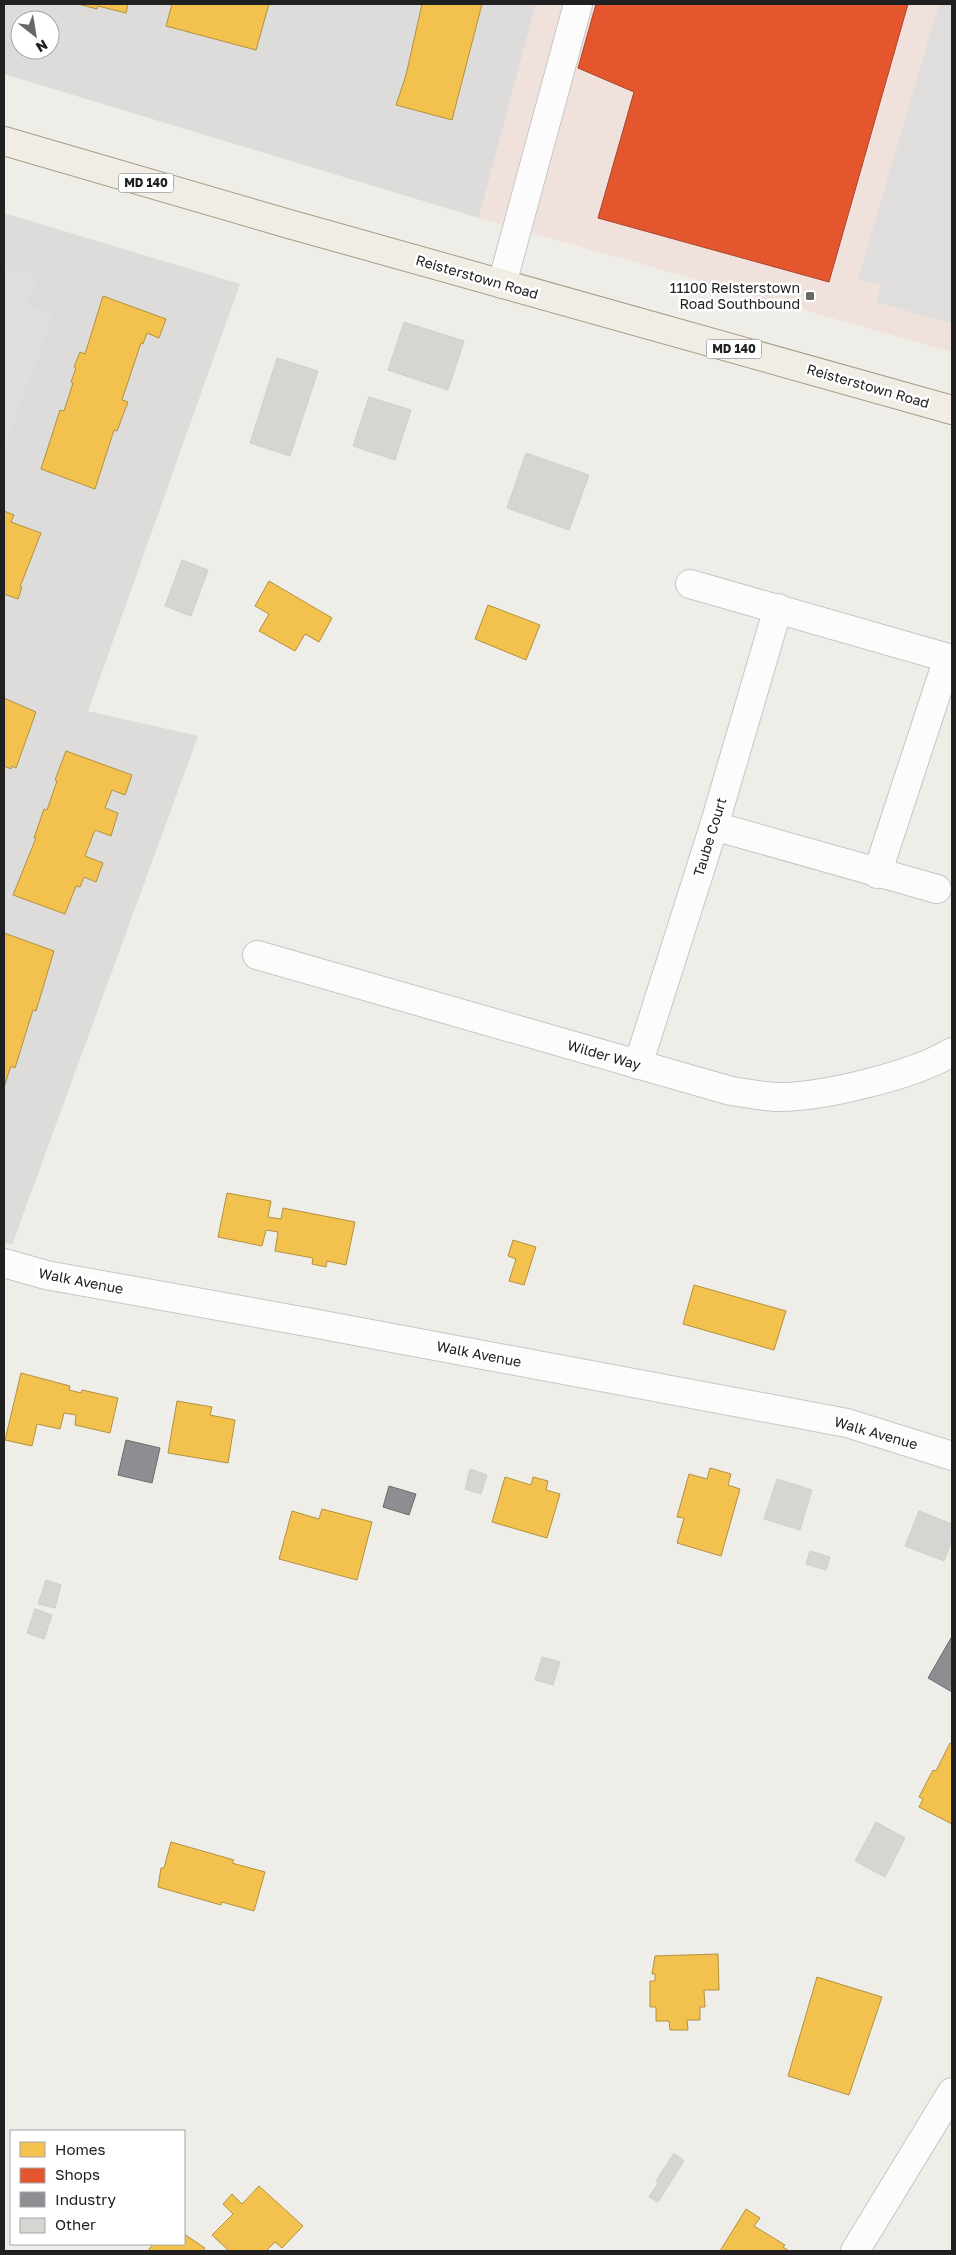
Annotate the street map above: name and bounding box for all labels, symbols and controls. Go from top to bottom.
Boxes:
north arrow [10,10,60,60]
text: N [33,37,51,57]
road number: MD 140 [118,174,174,192]
street label: Reisterstown Road [414,251,540,302]
place label: 11100 Reisterstown Road Southbound [670,279,800,312]
marker: 11100 Reisterstown Road Southbound [804,290,816,302]
road number: MD 140 [706,339,762,358]
street label: Reisterstown Road [805,360,931,411]
street label: Taube Court [689,795,730,878]
street label: Wilder Way [565,1036,643,1073]
street label: Walk Avenue [37,1264,125,1297]
street label: Walk Avenue [435,1337,523,1370]
street label: Walk Avenue [832,1412,920,1453]
legend [10,2130,185,2245]
text: Homes [55,2140,105,2158]
text: Shops [55,2165,100,2183]
text: Industry [55,2190,116,2208]
text: Other [55,2215,96,2233]

